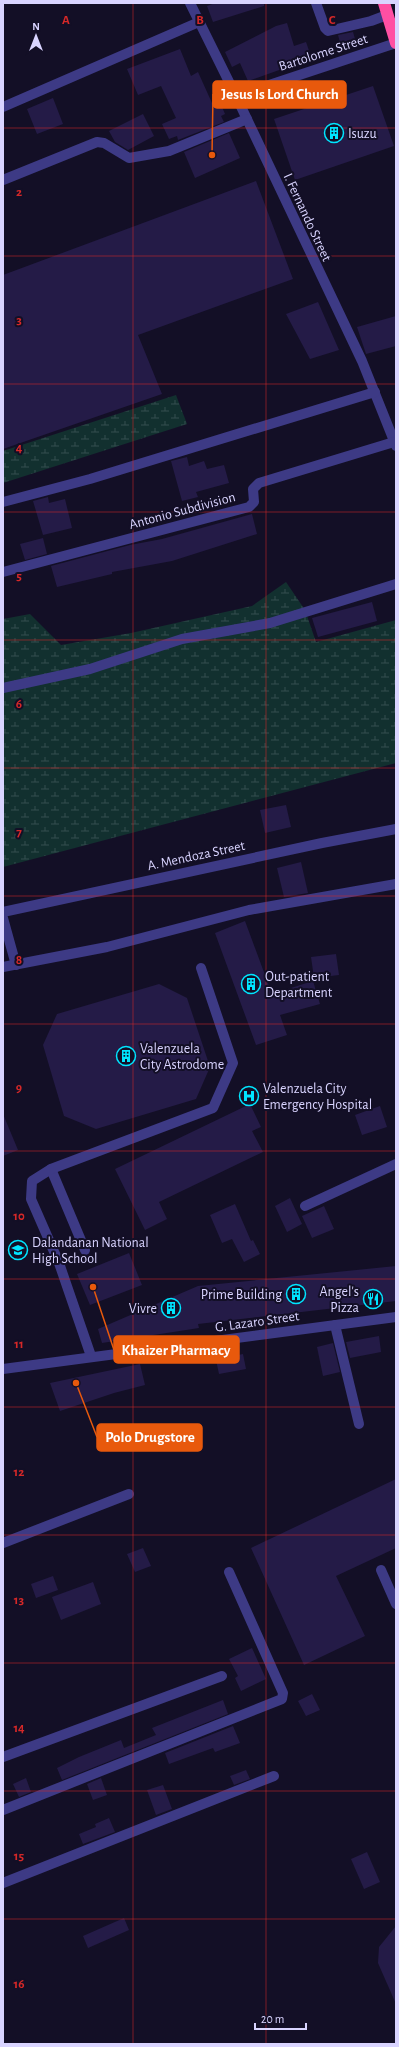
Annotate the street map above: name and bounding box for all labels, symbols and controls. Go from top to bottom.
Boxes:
text: A [62,14,70,27]
text: B [196,14,204,27]
text: C [329,14,336,27]
north arrow [16,16,56,56]
text: N [32,21,40,32]
street label: Bartolome Street [277,32,370,74]
callout: Jesus Is Lord Church [213,81,346,108]
text: Jesus Is Lord Church [221,87,339,102]
building icon: Isuzu [323,122,345,144]
place label: Isuzu [348,127,377,141]
street label: I. Fernando Street [281,171,334,264]
text: 2 [16,186,22,199]
text: 3 [16,314,22,327]
text: 4 [16,442,23,455]
street label: Antonio Subdivision [128,490,237,532]
text: 5 [16,570,22,583]
text: 6 [16,698,22,711]
text: 7 [16,826,22,839]
street label: A. Mendoza Street [146,839,247,873]
text: 8 [16,954,22,967]
place label: Out-patient Department [265,970,333,1000]
building icon: Out-patient Department [240,973,262,995]
place label: Valenzuela City Astrodome [140,1042,224,1072]
building icon: Valenzuela City Astrodome [115,1045,137,1067]
text: 9 [16,1082,22,1095]
place label: Valenzuela City Emergency Hospital [263,1082,372,1112]
hospital icon: Valenzuela City Emergency Hospital [238,1085,260,1107]
text: 10 [13,1210,25,1223]
place label: Dalandanan National High School [32,1236,149,1266]
school or university icon: Dalandanan National High School [7,1239,29,1261]
building icon: Prime Building [285,1283,307,1305]
place label: Angel's Pizza [320,1285,360,1315]
place label: Prime Building [201,1288,282,1302]
restaurant icon: Angel's Pizza [362,1288,384,1310]
building icon: Vivre [160,1297,182,1319]
place label: Vivre [129,1302,157,1316]
street label: G. Lazaro Street [214,1309,301,1335]
callout: Khaizer Pharmacy [114,1336,239,1363]
text: 11 [14,1338,24,1351]
text: Khaizer Pharmacy [121,1343,231,1358]
callout: Polo Drugstore [97,1424,202,1451]
text: Polo Drugstore [105,1430,195,1445]
text: 12 [14,1466,24,1479]
text: 13 [14,1594,25,1607]
text: 14 [13,1722,25,1735]
text: 15 [14,1850,25,1863]
text: 16 [14,1978,24,1991]
scale bar [255,2005,306,2031]
text: 20 m [261,2013,284,2025]

